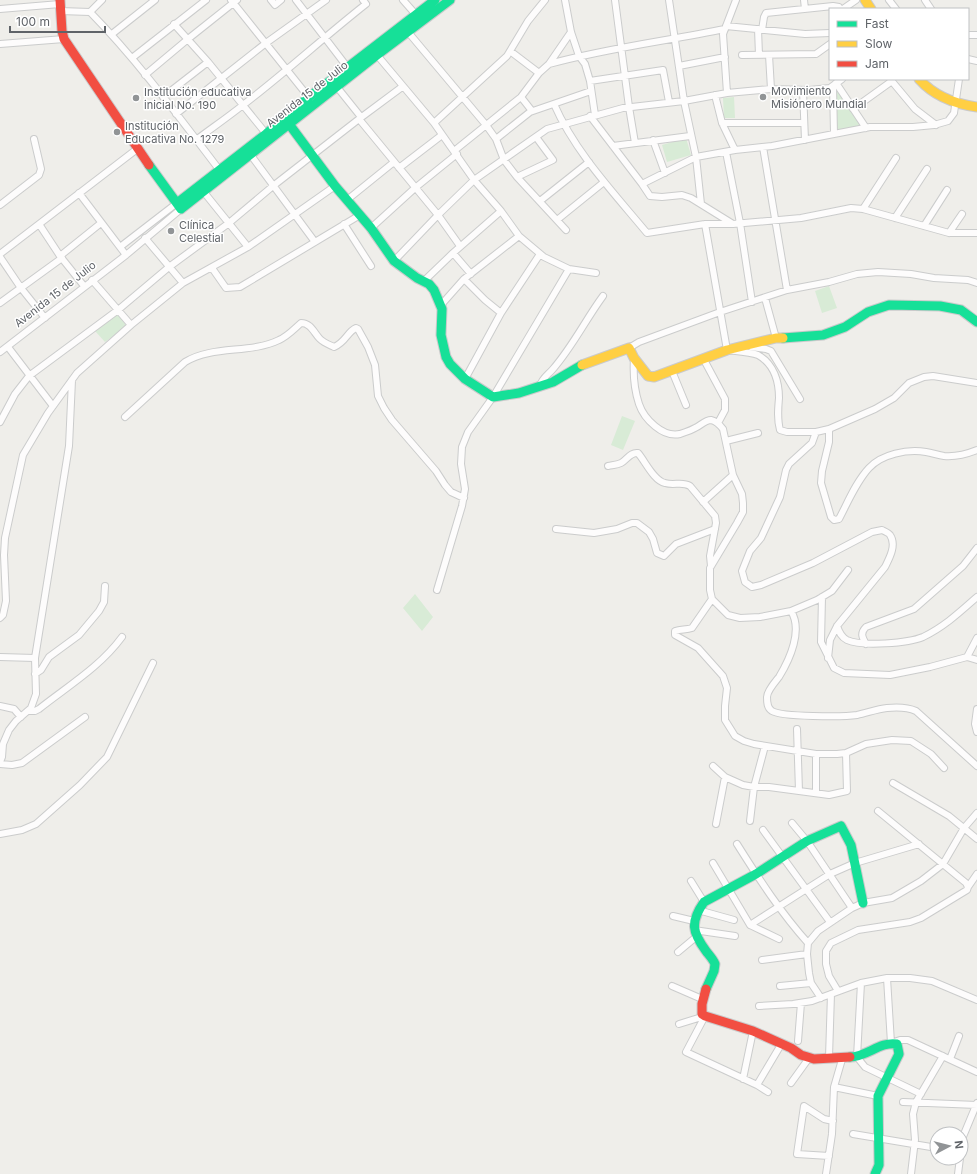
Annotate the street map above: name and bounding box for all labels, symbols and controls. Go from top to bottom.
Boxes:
scale bar [10,8,105,34]
legend [829,8,969,80]
text: 100 m [16,14,50,29]
text: Fast [865,16,889,31]
text: Slow [865,36,893,51]
text: Jam [865,56,889,71]
street label: Avenida 15 de Julio [263,58,351,130]
place label: Movimiento Misiónero Mundial [771,84,866,111]
place label: Institución educativa inicial No. 190 [144,85,252,112]
marker: Movimiento Misiónero Mundial [758,92,768,102]
marker: Institución educativa inicial No. 190 [131,93,141,103]
place label: Institución Educativa No. 1279 [125,119,225,146]
marker: Institución Educativa No. 1279 [112,127,122,137]
place label: Clínica Celestial [179,218,223,245]
marker: Clínica Celestial [166,226,176,236]
street label: Avenida 15 de Julio [11,258,99,330]
north arrow [929,1126,969,1166]
text: N [951,1140,966,1150]

